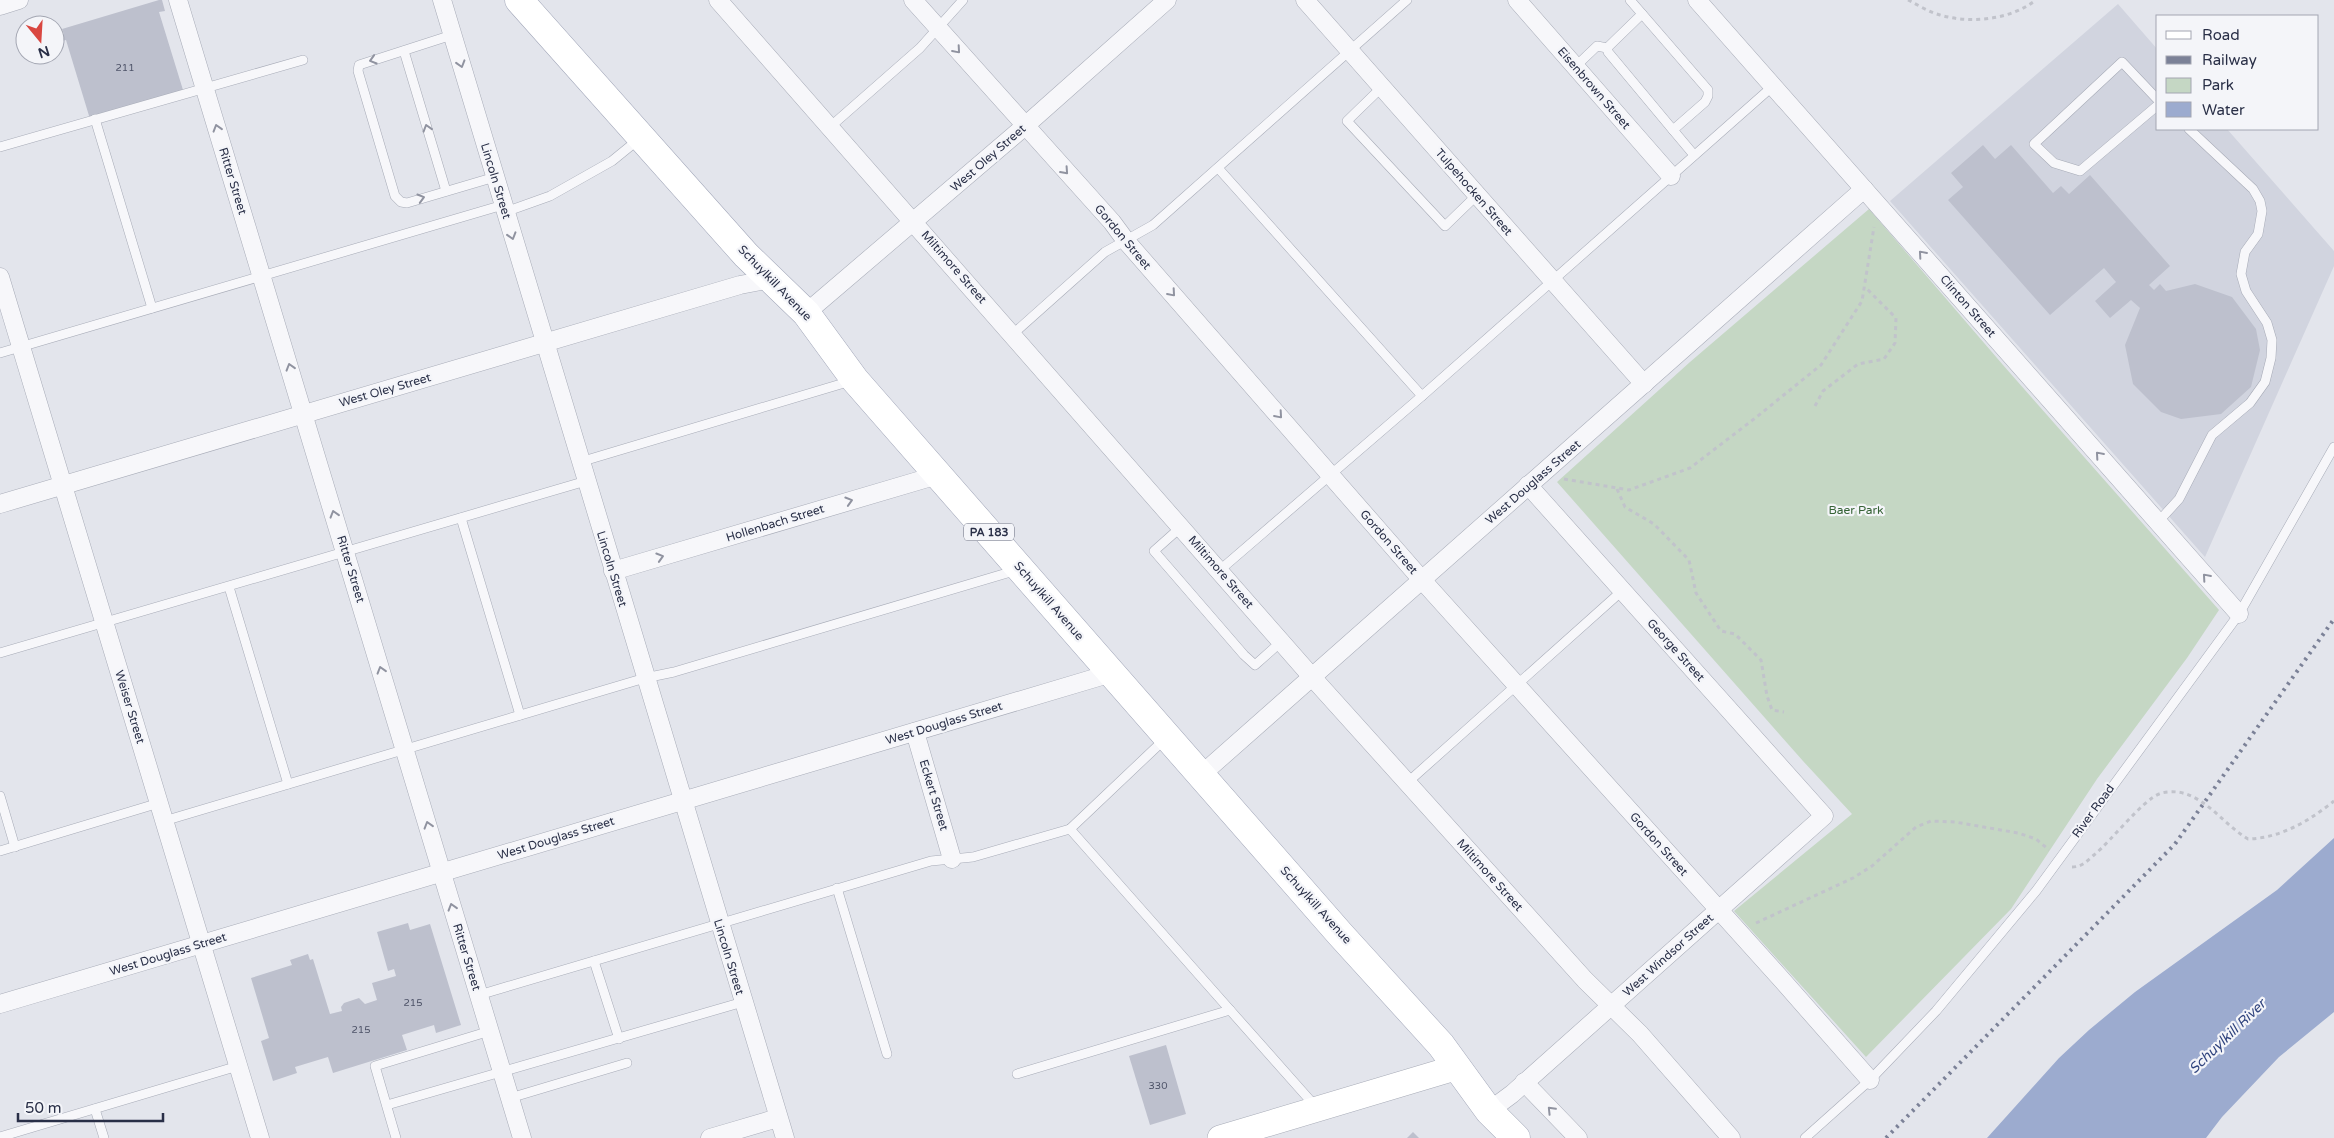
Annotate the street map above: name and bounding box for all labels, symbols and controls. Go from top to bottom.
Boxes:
north arrow [15,15,65,65]
legend [2156,15,2319,130]
text: Road [2202,26,2240,44]
text: N [36,42,52,62]
one-way arrow [951,44,960,53]
street label: Eisenbrown Street [1555,44,1634,132]
text: Railway [2202,51,2257,69]
one-way arrow [369,55,377,65]
one-way arrow [455,59,465,67]
house number: 211 [116,62,134,74]
text: Park [2202,76,2234,94]
text: Water [2202,101,2245,119]
street label: West Oley Street [948,121,1029,194]
one-way arrow [422,124,432,132]
one-way arrow [213,125,223,133]
street label: Lincoln Street [478,141,514,221]
street label: Ritter Street [216,146,250,217]
street label: Tulpehocken Street [1433,146,1516,238]
one-way arrow [1059,165,1068,174]
one-way arrow [416,194,425,204]
street label: Gordon Street [1092,202,1154,273]
street label: Miltimore Street [919,228,990,307]
one-way arrow [507,231,517,240]
street label: Schuylkill Avenue [735,242,815,324]
one-way arrow [1919,251,1928,260]
street label: Clinton Street [1937,272,1999,340]
one-way arrow [1166,288,1175,297]
one-way arrow [285,364,295,372]
street label: West Oley Street [337,370,433,410]
one-way arrow [1273,410,1282,419]
street label: West Douglass Street [1483,437,1584,527]
one-way arrow [2096,452,2105,461]
one-way arrow [845,497,853,507]
street label: Hollenbach Street [724,501,826,545]
park label: Baer Park [1828,503,1884,517]
street label: Gordon Street [1357,507,1421,577]
one-way arrow [330,510,340,519]
road number: PA 183 [964,524,1014,540]
street label: Lincoln Street [594,529,630,609]
street label: Miltimore Street [1186,533,1257,612]
street label: Ritter Street [334,534,368,605]
one-way arrow [655,553,663,563]
street label: Schuylkill Avenue [1011,559,1087,643]
one-way arrow [2204,574,2212,583]
street label: George Street [1644,616,1708,684]
one-way arrow [376,666,386,674]
street label: Weiser Street [112,669,148,746]
street label: West Douglass Street [884,698,1005,747]
street label: Eckert Street [917,758,952,833]
street label: River Road [2069,782,2117,840]
street label: Gordon Street [1627,809,1691,879]
street label: West Douglass Street [496,813,617,862]
one-way arrow [423,822,433,830]
street label: Miltimore Street [1454,836,1526,914]
street label: Schuylkill Avenue [1278,863,1355,947]
one-way arrow [448,903,458,912]
street label: West Windsor Street [1620,910,1716,999]
street label: Lincoln Street [711,917,747,997]
street label: Ritter Street [450,922,484,993]
street label: West Douglass Street [108,929,229,978]
water label: Schuylkill River [2186,994,2270,1077]
house number: 215 [404,997,422,1009]
house number: 215 [352,1024,370,1036]
house number: 330 [1149,1080,1167,1092]
scale bar [18,1090,162,1122]
text: 50 m [25,1099,62,1117]
one-way arrow [1548,1107,1557,1116]

